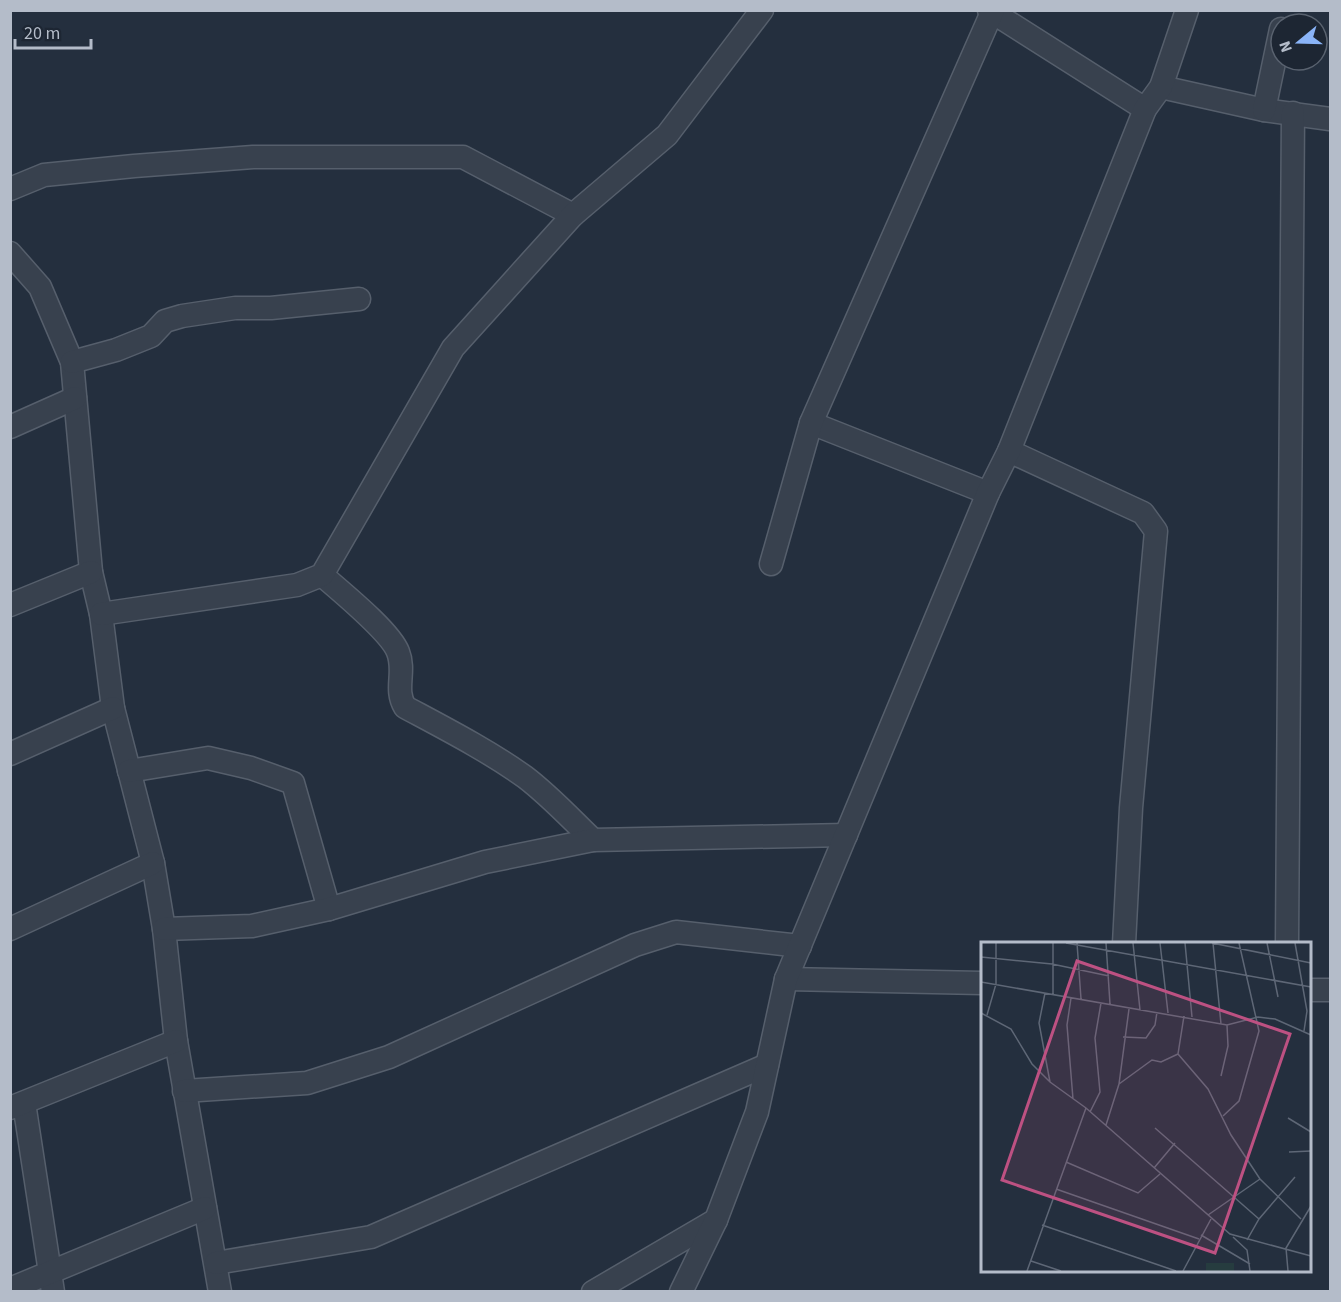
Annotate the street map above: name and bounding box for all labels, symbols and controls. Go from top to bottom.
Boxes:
scale bar [15,12,92,50]
north arrow [1269,12,1329,72]
text: 20 m [24,21,60,46]
text: N [1274,38,1298,55]
inset map [981,942,1311,1272]

